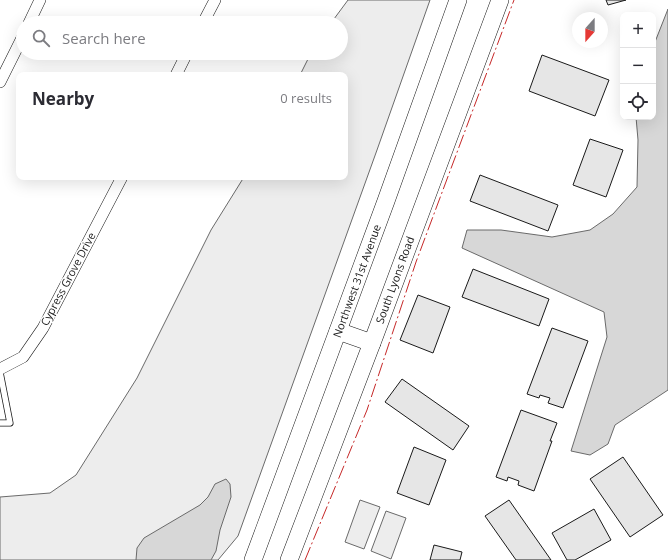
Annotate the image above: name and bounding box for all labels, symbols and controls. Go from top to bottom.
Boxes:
north arrow [572,12,608,48]
map controls [620,12,656,120]
button: + [620,12,656,48]
search box [16,16,348,60]
icon: search [30,27,52,49]
text: Search here [62,28,146,48]
button: − [620,48,656,84]
button: locate [620,84,656,120]
text: Nearby [32,87,94,110]
text: 0 results [280,89,332,107]
street label: Northwest 31st Avenue [329,222,384,340]
street label: Cypress Grove Drive [37,229,99,328]
street label: South Lyons Road [372,234,417,326]

